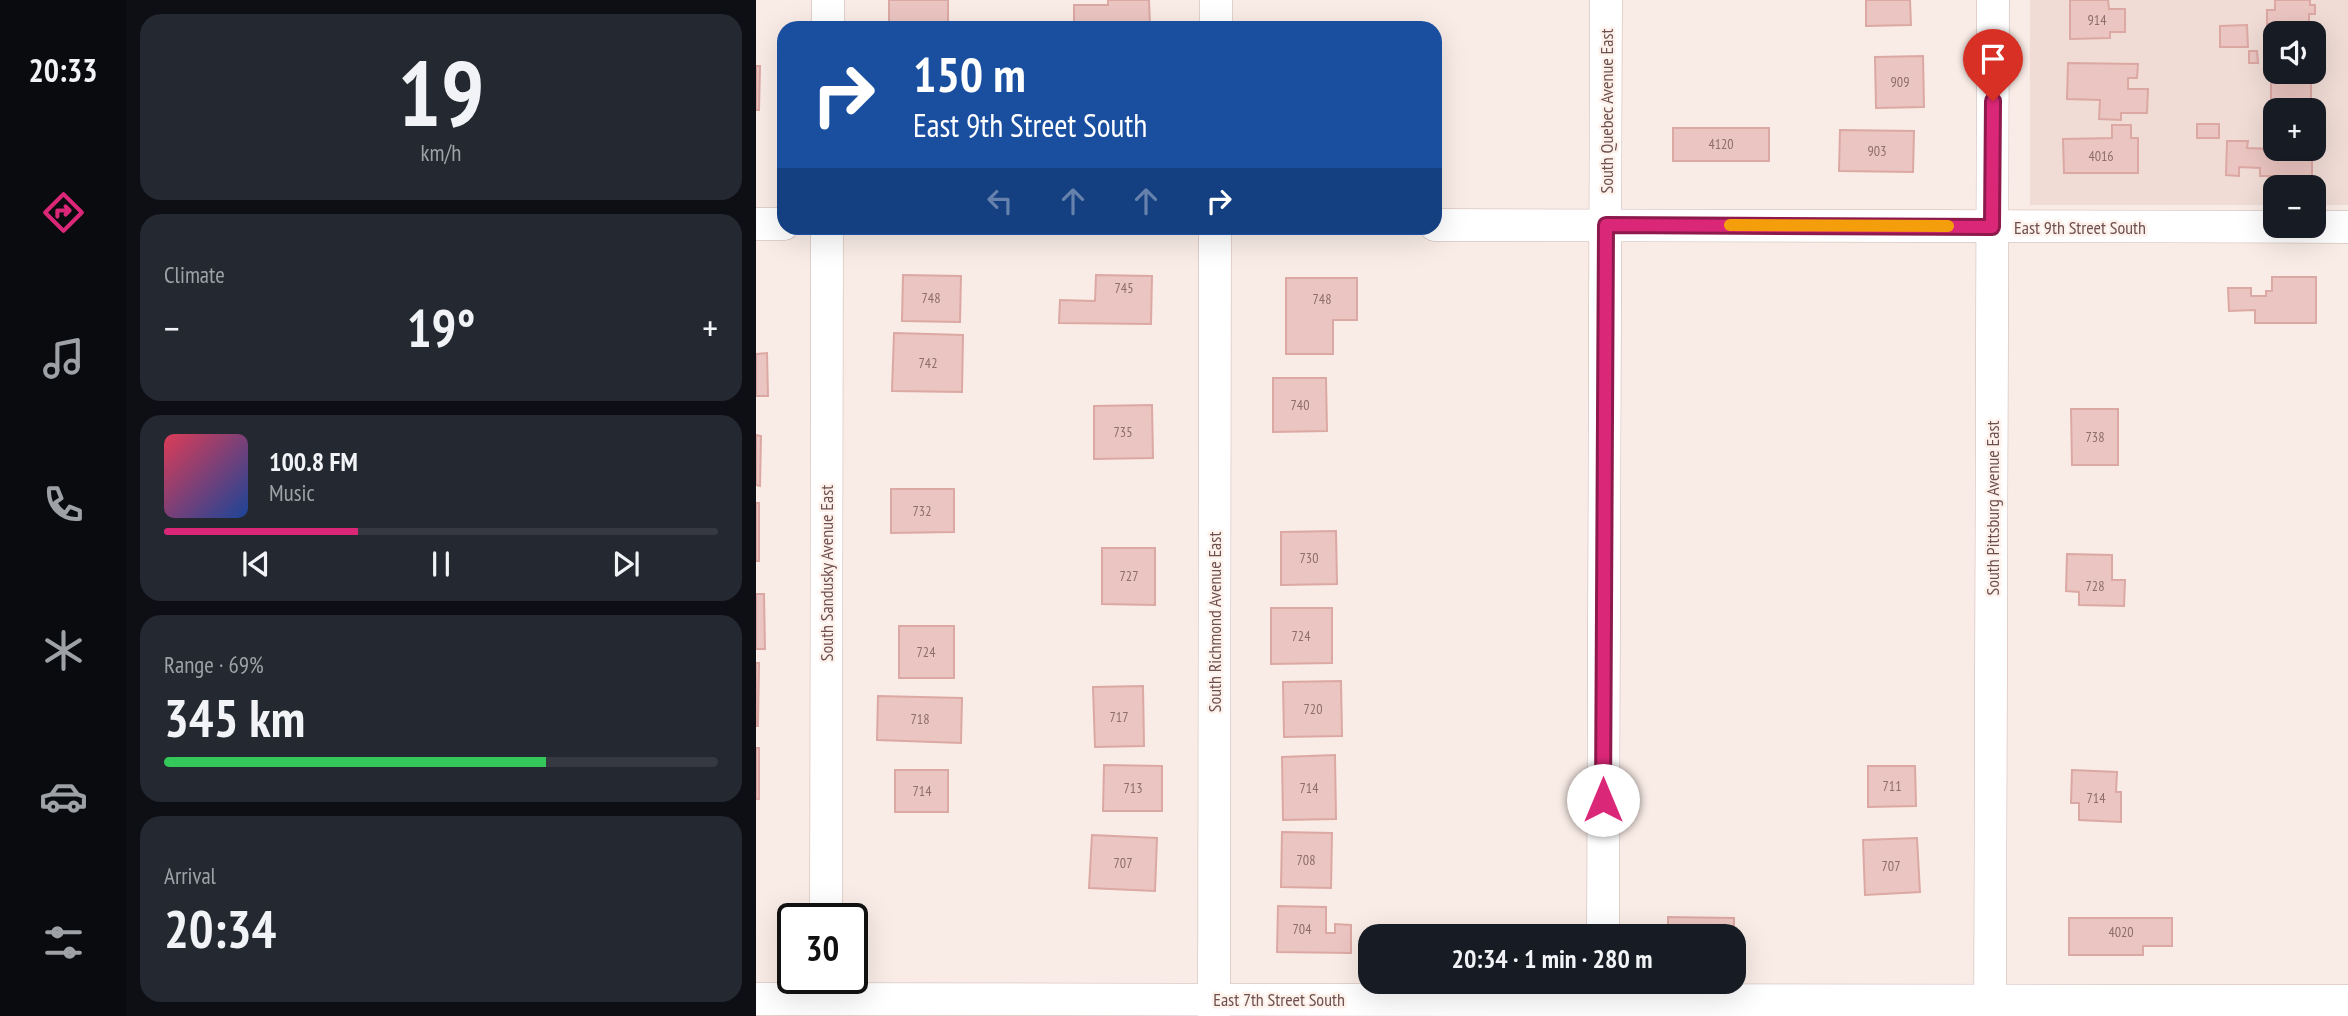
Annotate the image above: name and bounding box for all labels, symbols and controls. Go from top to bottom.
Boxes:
house number: 914 [2088,11,2107,29]
map controls [2263,21,2326,238]
button: sound [2263,21,2326,84]
street label: South Quebec Avenue East [1595,29,1618,193]
pin [1963,29,2023,101]
text: 19 [398,33,485,151]
icon: arrive [1974,40,2012,78]
text: 150 m [913,42,1026,106]
text: 20:33 [28,49,98,91]
icon: right [798,49,889,140]
house number: 909 [1891,73,1909,91]
button: + [2263,98,2326,161]
text: East 9th Street South [913,104,1147,146]
house number: 4120 [1708,135,1734,153]
text: km/h [421,138,461,167]
house number: 903 [1868,142,1886,160]
house number: 4016 [2088,147,2114,165]
button: − [2263,175,2326,238]
icon: left [981,182,1019,220]
icon: ahead [1054,182,1092,220]
icon: ahead [1127,182,1165,220]
icon: right [1200,182,1238,220]
icon: directions [39,188,88,237]
street label: East 9th Street South [2014,216,2146,239]
text: Climate [164,260,225,289]
house number: 745 [1115,279,1133,297]
house number: 748 [922,289,940,307]
house number: 748 [1313,290,1331,308]
text: 19° [407,294,475,361]
text: − [164,303,180,352]
text: + [702,303,718,352]
icon: music [39,334,88,383]
house number: 742 [919,354,937,372]
house number: 740 [1291,396,1309,414]
street label: South Pittsburg Avenue East [1981,420,2004,595]
house number: 735 [1114,423,1132,441]
house number: 738 [2086,428,2104,446]
text: 100.8 FM [269,445,358,478]
text: Music [269,478,315,507]
icon: phone [39,480,88,529]
street label: South Sandusky Avenue East [815,485,838,661]
house number: 732 [913,502,931,520]
street label: South Richmond Avenue East [1203,532,1226,712]
icon: previous [237,545,275,583]
icon: pause [422,545,460,583]
icon: next [607,545,645,583]
house number: 730 [1300,549,1318,567]
house number: 727 [1120,567,1138,585]
house number: 728 [2086,577,2104,595]
icon: climate [39,626,88,675]
house number: 724 [1292,627,1311,645]
house number: 724 [917,643,936,661]
text: Range · 69% [164,650,264,679]
text: 345 km [164,684,305,751]
house number: 720 [1304,700,1322,718]
house number: 717 [1110,708,1128,726]
house number: 718 [911,710,929,728]
position arrow [1566,763,1640,837]
icon: car [39,772,88,821]
house number: 711 [1883,777,1901,795]
house number: 713 [1124,779,1142,797]
house number: 714 [1300,779,1319,797]
house number: 714 [913,782,932,800]
house number: 714 [2087,789,2106,807]
house number: 708 [1297,851,1315,869]
house number: 707 [1114,854,1132,872]
house number: 707 [1882,857,1900,875]
text: Arrival [164,861,216,890]
text: 20:34 [164,895,276,962]
speed limit sign: 30 [777,903,868,994]
icon: filters [39,918,88,967]
house number: 704 [1293,920,1312,938]
house number: 4020 [2108,923,2134,941]
text: 20:34 · 1 min · 280 m [1452,942,1652,975]
street label: East 7th Street South [1213,988,1345,1011]

